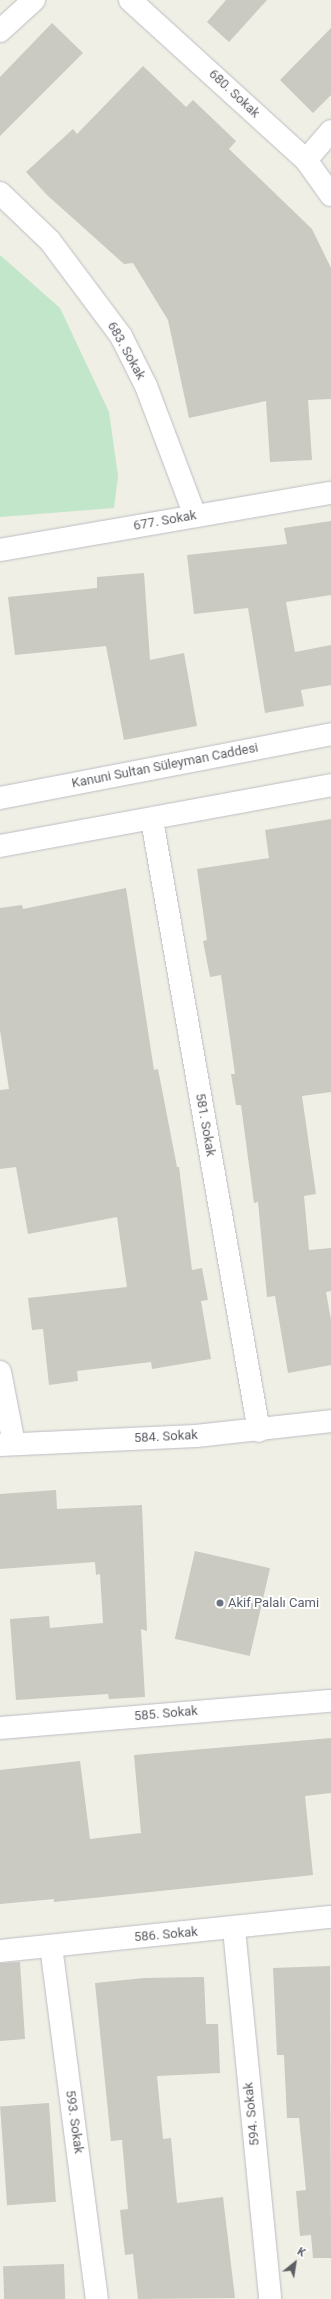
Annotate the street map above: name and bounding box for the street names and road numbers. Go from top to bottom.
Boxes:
street label: 680. Sokak [205,66,263,122]
street label: 683. Sokak [104,319,148,383]
street label: 677. Sokak [132,508,198,534]
street label: Kanuni Sultan Süleyman Caddesi [70,740,260,792]
street label: 581. Sokak [192,1092,218,1158]
street label: 584. Sokak [134,1428,198,1446]
street label: 585. Sokak [133,1703,199,1725]
street label: 586. Sokak [133,1924,199,1946]
street label: 594. Sokak [241,2081,263,2147]
street label: 593. Sokak [62,2089,86,2155]

